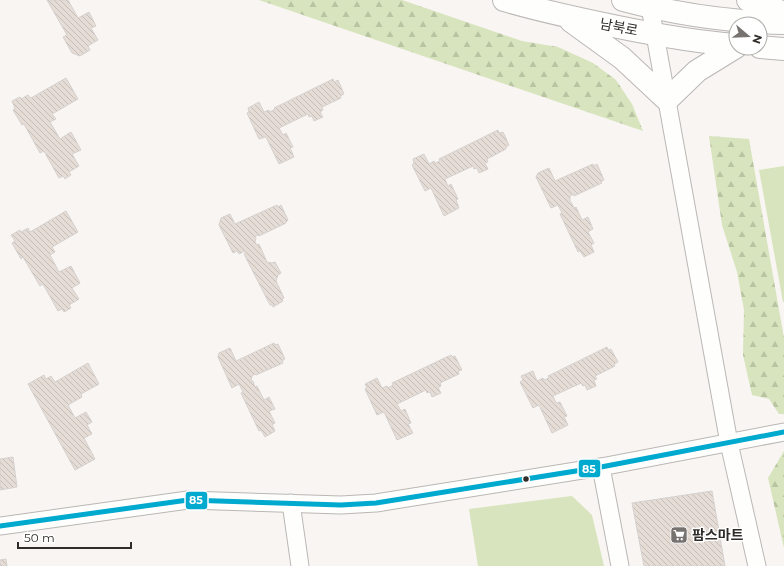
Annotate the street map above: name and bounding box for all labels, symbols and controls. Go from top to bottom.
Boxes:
street label: 남북로 [598,14,640,40]
north arrow [728,16,768,56]
text: N [749,33,766,46]
line badge: 85 [578,459,601,478]
text: 85 [582,462,596,476]
unlabelled marker [521,474,531,484]
line badge: 85 [185,491,208,510]
text: 85 [189,493,203,507]
scale bar [18,524,131,550]
supermarket icon: 팜스마트 [669,525,689,545]
place label: 팜스마트 [692,526,744,544]
text: 50 m [24,530,55,545]

